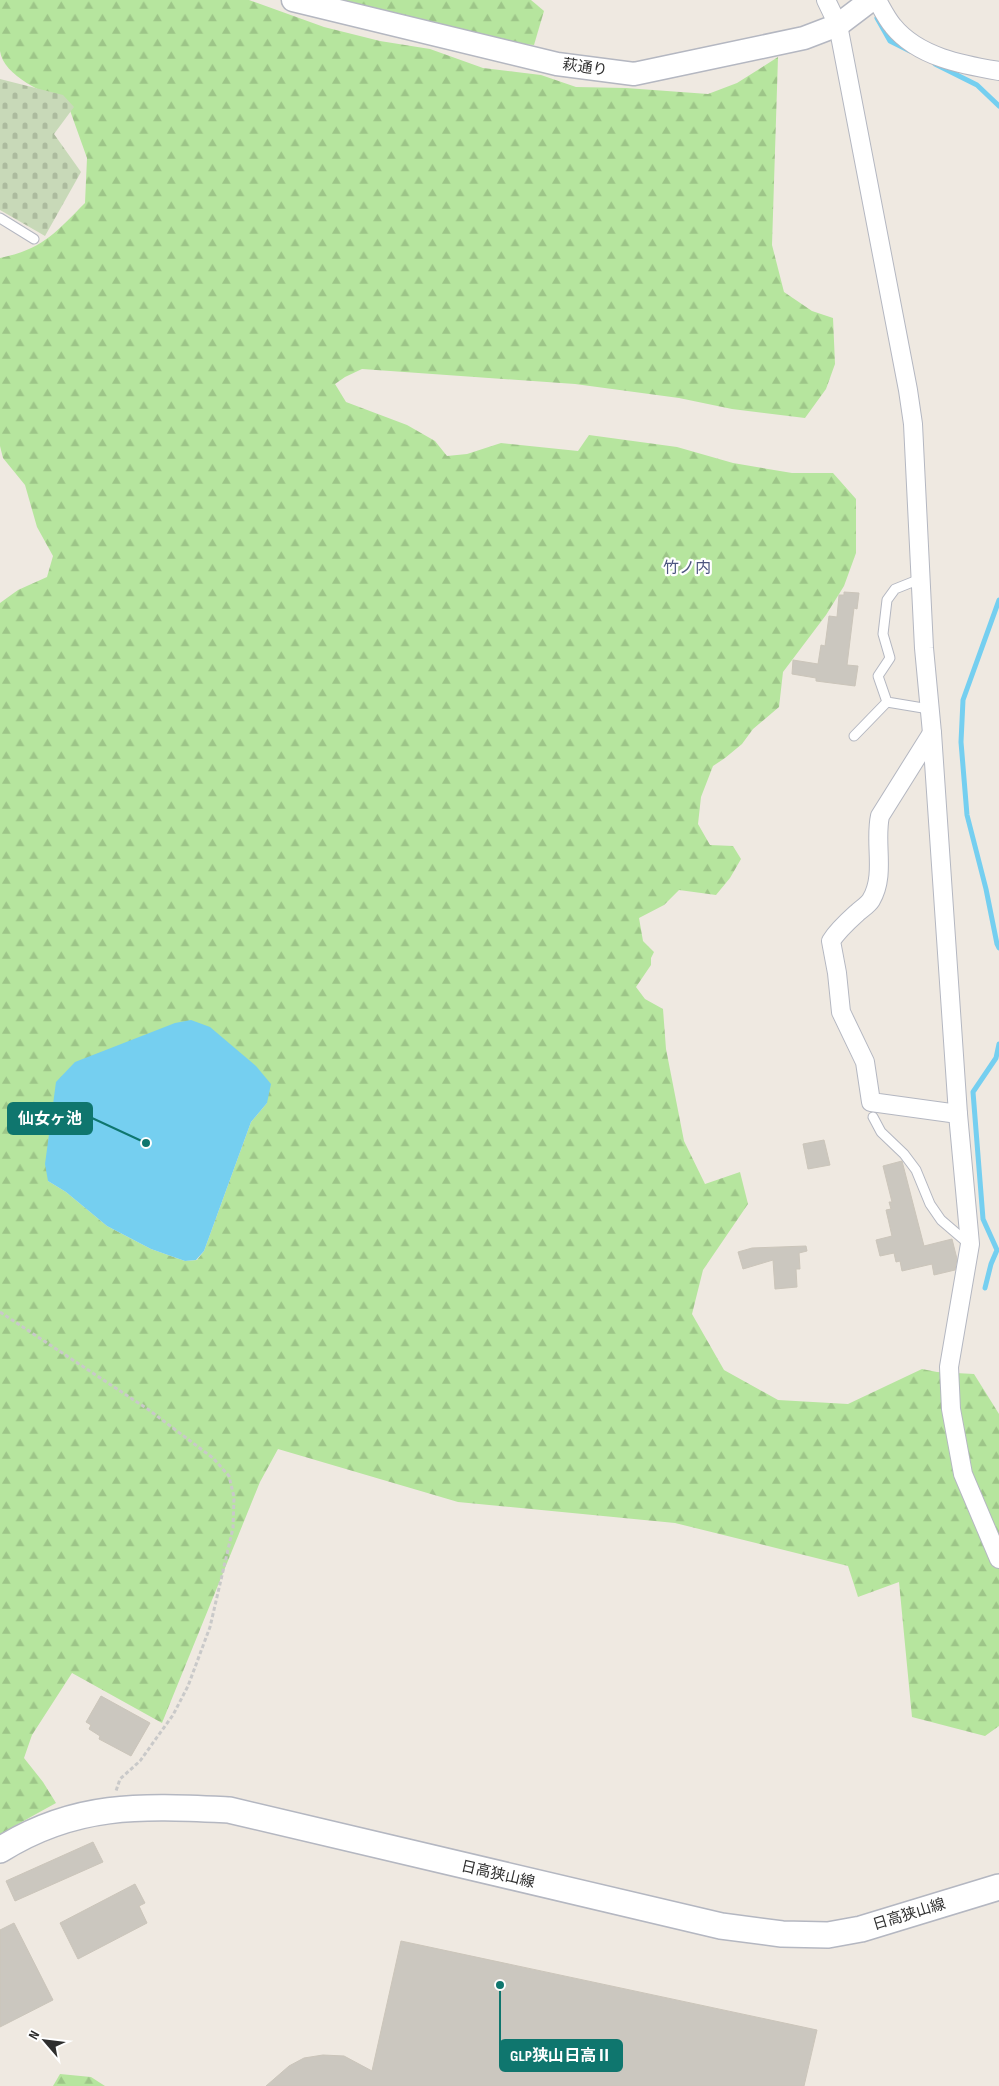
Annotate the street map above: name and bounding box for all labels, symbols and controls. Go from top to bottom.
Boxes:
street label: 萩通り [561,55,609,80]
district label: 竹ノ内 [663,559,711,578]
callout: 仙女ヶ池 [8,1103,92,1134]
text: 仙女ヶ池 [17,1110,82,1129]
street label: 日高狭山線 [459,1857,537,1892]
street label: 日高狭山線 [870,1894,948,1935]
north arrow [20,2016,70,2066]
text: N [25,2028,43,2042]
callout: GLP狭山日高Ⅱ [500,2040,622,2071]
text: GLP狭山日高Ⅱ [510,2047,612,2066]

